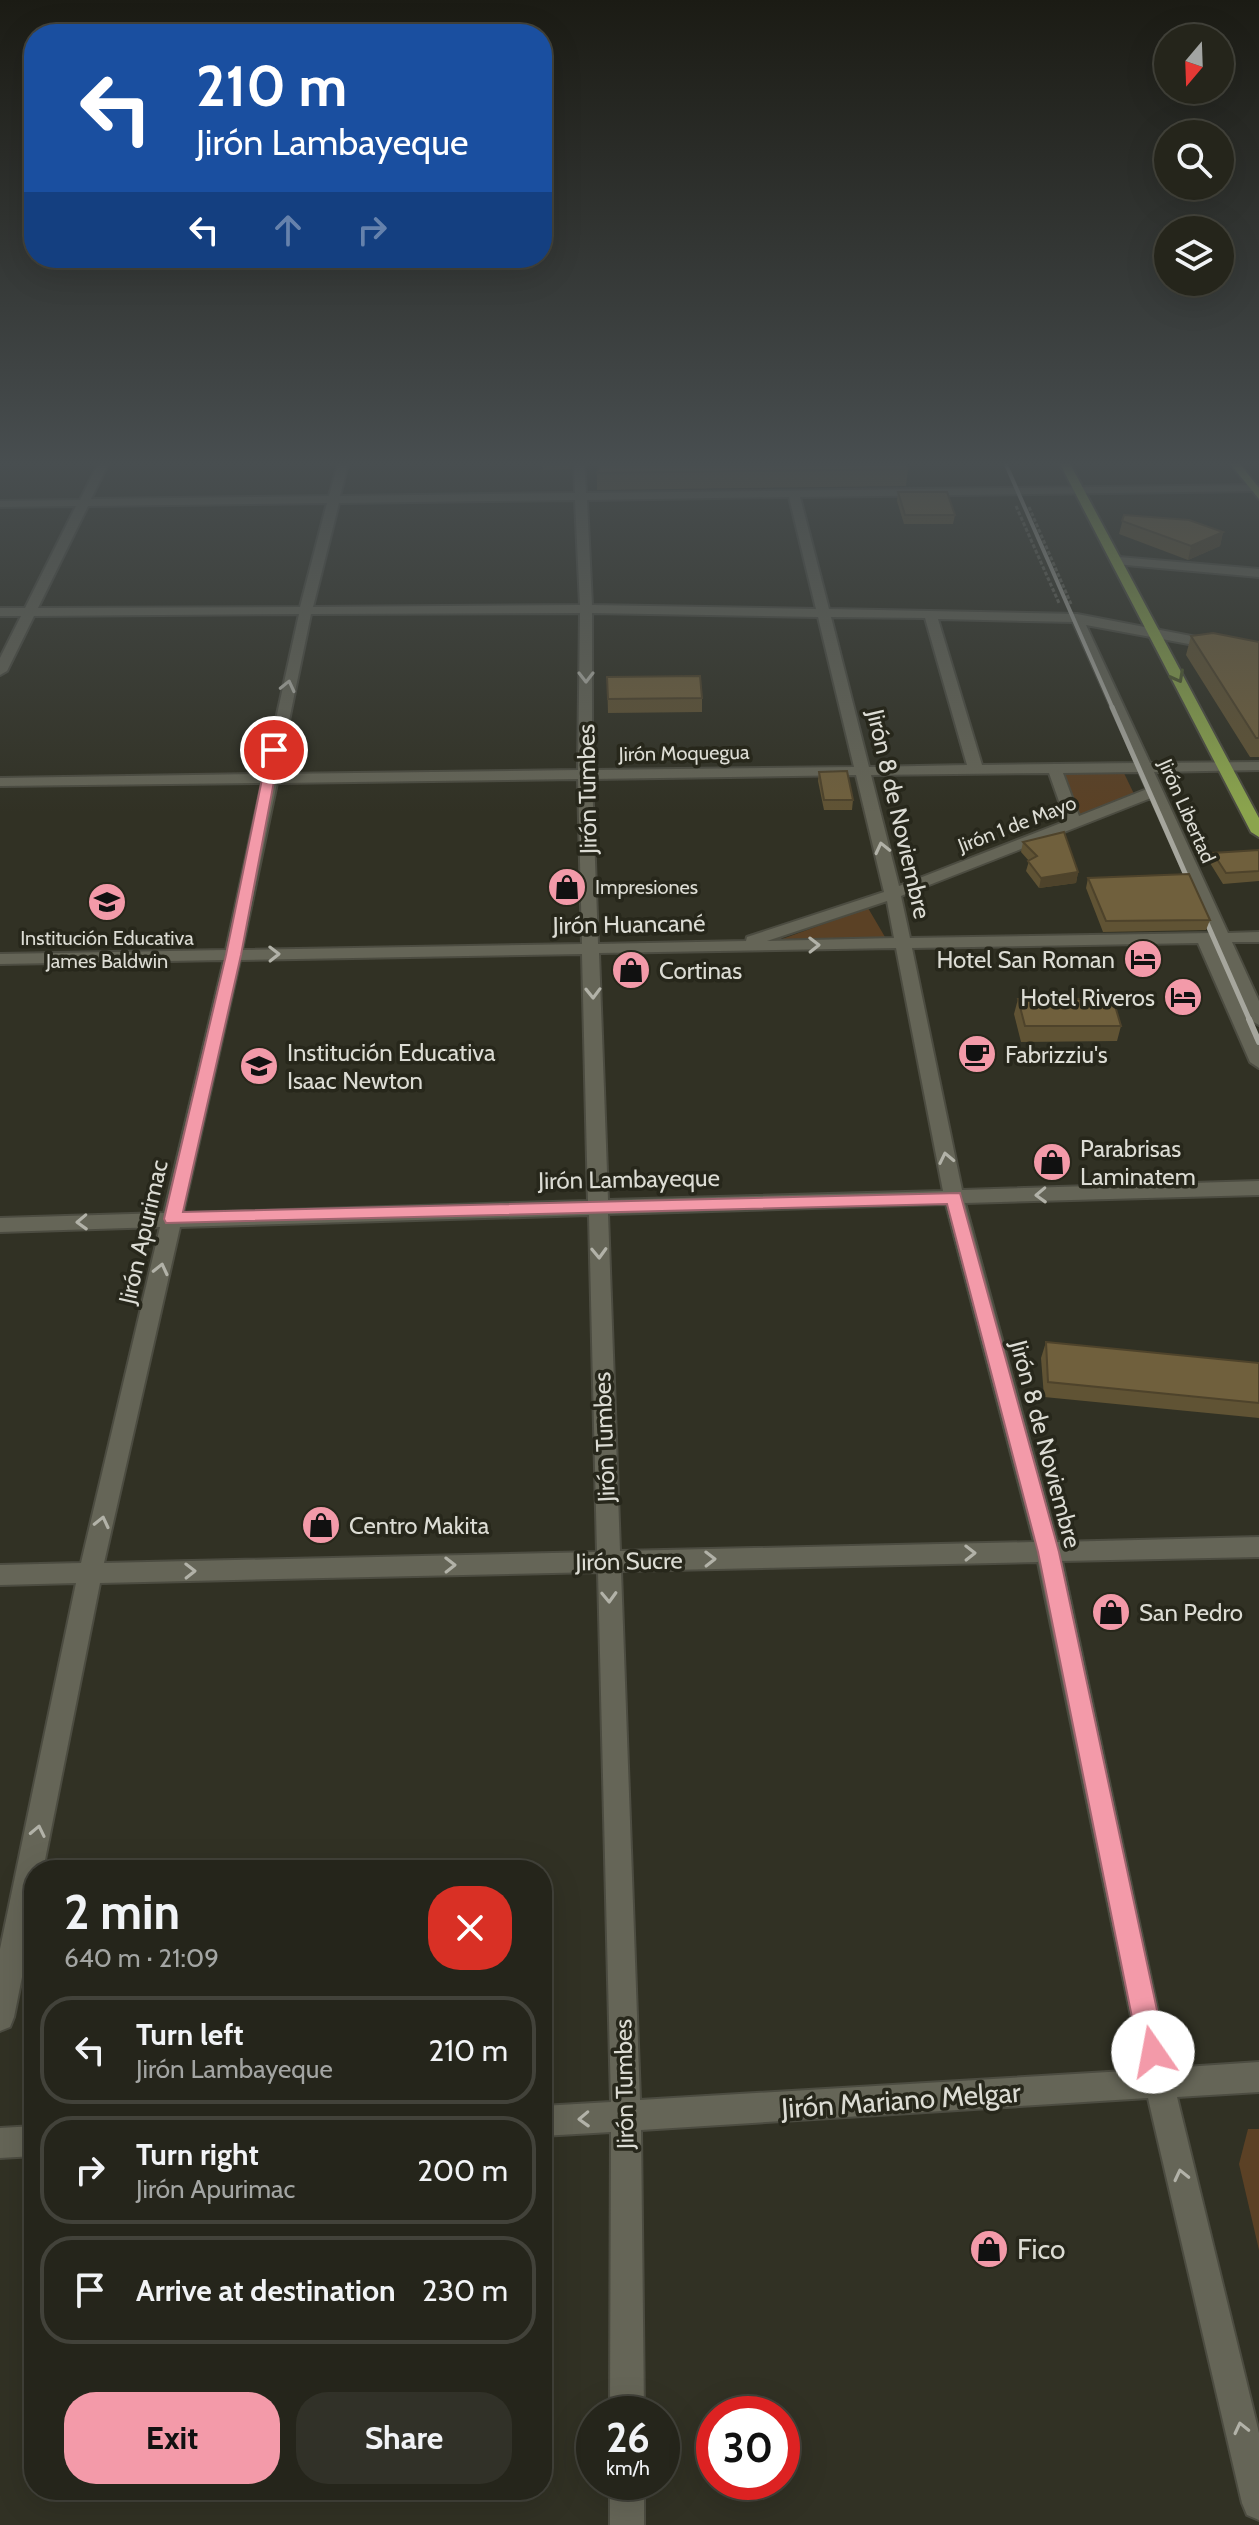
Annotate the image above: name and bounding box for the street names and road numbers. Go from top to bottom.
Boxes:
street label: Jirón 8 de Noviembre [861,706,937,921]
street label: Jirón Tumbes [571,724,603,855]
street label: Jirón Moquegua [617,740,750,766]
street label: Jirón Libertad [1153,754,1221,867]
street label: Jirón 1 de Mayo [953,790,1080,858]
street label: Jirón Huancané [551,908,706,940]
street label: Jirón Apurimac [112,1157,174,1308]
street label: Jirón Lambayeque [537,1163,720,1195]
street label: Jirón 8 de Noviembre [1004,1336,1088,1551]
street label: Jirón Tumbes [587,1371,621,1504]
street label: Jirón Sucre [574,1546,683,1576]
street label: Jirón Tumbes [608,2019,640,2150]
street label: Jirón Mariano Melgar [779,2075,1022,2125]

